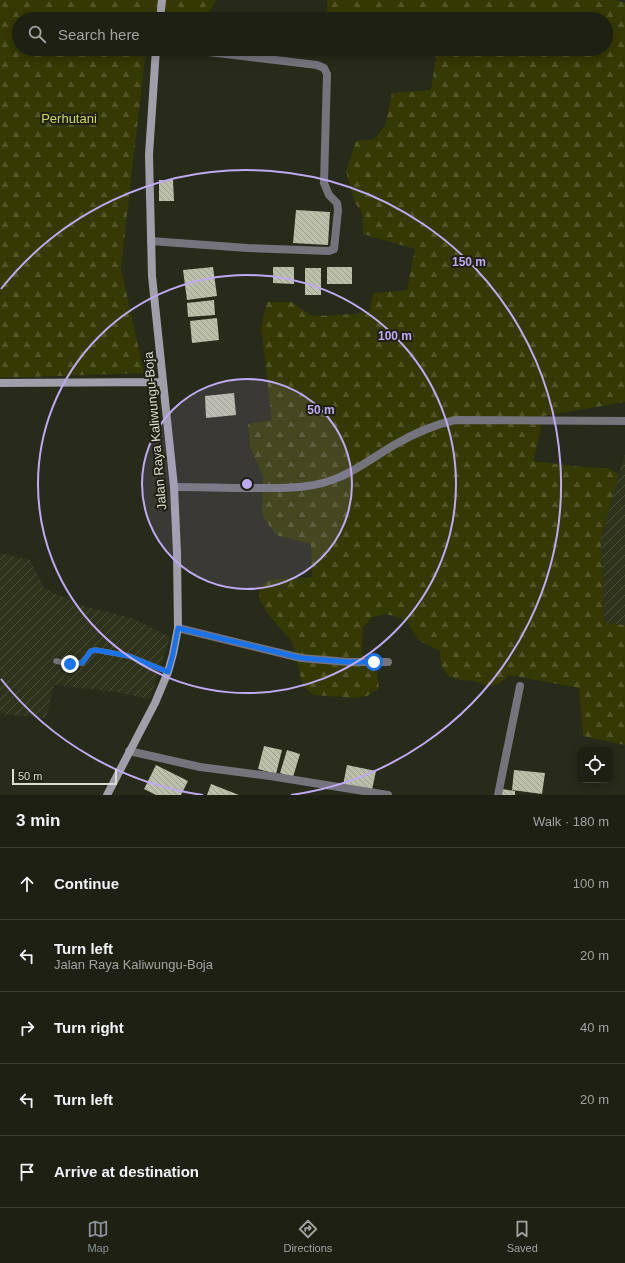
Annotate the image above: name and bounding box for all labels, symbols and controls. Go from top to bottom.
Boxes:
search box [12,12,613,56]
icon: search [26,23,48,45]
text: Search here [58,26,140,43]
park label: Perhutani [41,111,97,126]
text: 150 m [452,255,486,269]
text: 100 m [378,329,412,343]
street label: Jalan Raya Kaliwungu-Boja [141,350,169,511]
text: 50 m [307,403,335,417]
centre of rings [240,477,254,491]
route start [365,653,383,671]
route end [61,655,79,673]
map controls [577,747,613,783]
button: locate [577,747,613,783]
scale bar [12,767,117,786]
text: 50 m [18,770,42,782]
text: 3 min [16,811,60,830]
text: Walk · 180 m [533,814,609,829]
icon: ahead [16,873,38,895]
text: Continue [54,875,119,892]
text: 100 m [573,876,609,891]
text: Turn left [54,940,113,957]
icon: left [16,945,38,967]
text: 20 m [580,948,609,963]
text: Jalan Raya Kaliwungu-Boja [54,957,213,972]
icon: right [16,1017,38,1039]
text: Turn right [54,1019,124,1036]
text: 40 m [580,1020,609,1035]
icon: left [16,1089,38,1111]
text: Turn left [54,1091,113,1108]
text: 20 m [580,1092,609,1107]
icon: arrive [16,1161,38,1183]
text: Arrive at destination [54,1163,199,1180]
tab: Map [87,1218,109,1254]
tab: Directions [283,1218,332,1254]
tab: Saved [507,1218,538,1254]

